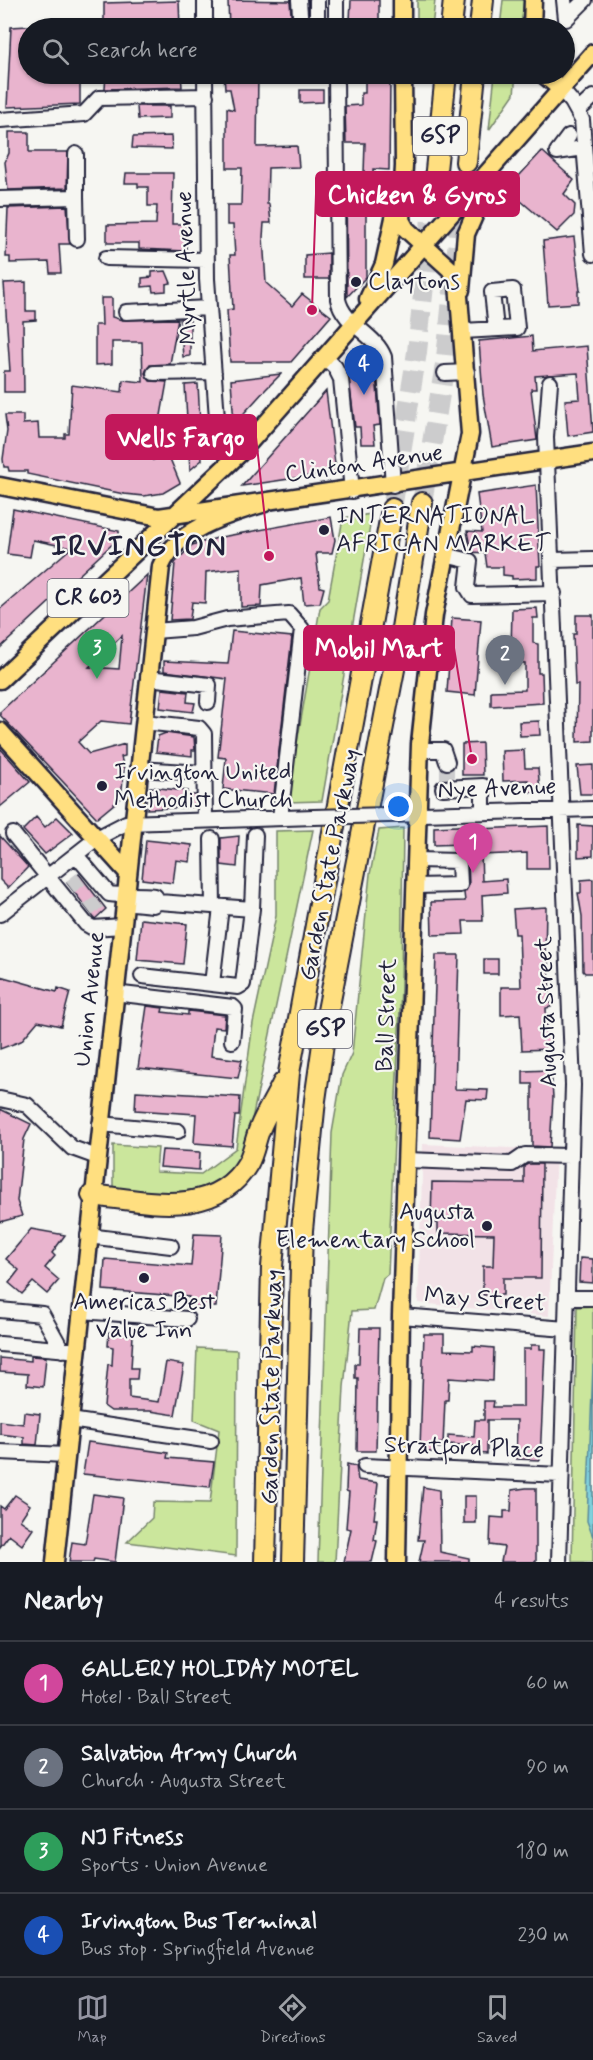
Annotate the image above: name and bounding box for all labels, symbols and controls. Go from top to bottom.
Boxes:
search box [18,18,575,84]
icon: search [39,35,72,68]
text: Search here [87,37,198,65]
road number: GSP [413,117,467,155]
callout: Chicken & Gyros [316,172,519,216]
text: Chicken & Gyros [327,179,507,213]
street label: Myrtle Avenue [169,190,205,346]
place label: Claytons [368,267,460,298]
marker: Claytons [349,275,363,289]
pin: 4 [344,346,384,395]
callout: Wells Fargo [106,415,256,459]
text: Wells Fargo [116,422,245,457]
street label: Clinton Avenue [283,438,445,490]
place label: INTERNATIONAL AFRICAN MARKET [336,501,551,560]
marker: INTERNATIONAL AFRICAN MARKET [317,523,331,537]
district label: IRVINGTON [51,527,227,566]
road number: CR 603 [48,579,128,617]
callout: Mobil Mart [304,626,454,670]
pin: 3 [78,630,116,679]
text: Mobil Mart [315,633,443,667]
pin: 2 [486,636,524,685]
street label: Garden State Parkway [292,746,368,984]
place label: Irvington United Methodist Church [114,757,293,816]
street label: Nye Avenue [437,771,557,807]
marker: Irvington United Methodist Church [95,779,109,793]
your location [384,792,413,821]
pin: 1 [454,824,492,873]
street label: Union Avenue [67,929,113,1068]
street label: Augusta Street [529,936,565,1088]
street label: Ball Street [370,958,404,1072]
road number: GSP [298,1010,352,1048]
place label: Augusta Elementary School [276,1197,475,1256]
marker: Augusta Elementary School [480,1219,494,1233]
street label: Garden State Parkway [254,1269,290,1505]
marker: Americas Best Value Inn [137,1271,151,1285]
street label: May Street [423,1280,547,1320]
place label: Americas Best Value Inn [73,1287,216,1346]
street label: Stratford Place [383,1430,545,1468]
text: Nearby [24,1584,103,1618]
text: 4 results [494,1588,569,1615]
text: GALLERY HOLIDAY MOTEL [81,1656,359,1684]
text: 1 [39,1670,48,1697]
text: 60 m [526,1670,569,1697]
text: Hotel · Ball Street [81,1684,232,1711]
text: Salvation Army Church [81,1740,297,1768]
text: 2 [39,1754,48,1781]
text: 90 m [526,1754,569,1781]
text: Church · Augusta Street [81,1768,286,1795]
text: NJ Fitness [81,1824,183,1852]
text: 3 [39,1838,48,1865]
text: 180 m [516,1838,569,1865]
text: Sports · Union Avenue [81,1852,268,1879]
text: Irvington Bus Terminal [81,1908,317,1936]
text: 4 [38,1922,49,1949]
text: 230 m [517,1922,569,1949]
text: Bus stop · Springfield Avenue [81,1936,314,1963]
tab: Map [76,1991,109,2048]
tab: Directions [260,1991,326,2048]
tab: Saved [477,1991,517,2048]

